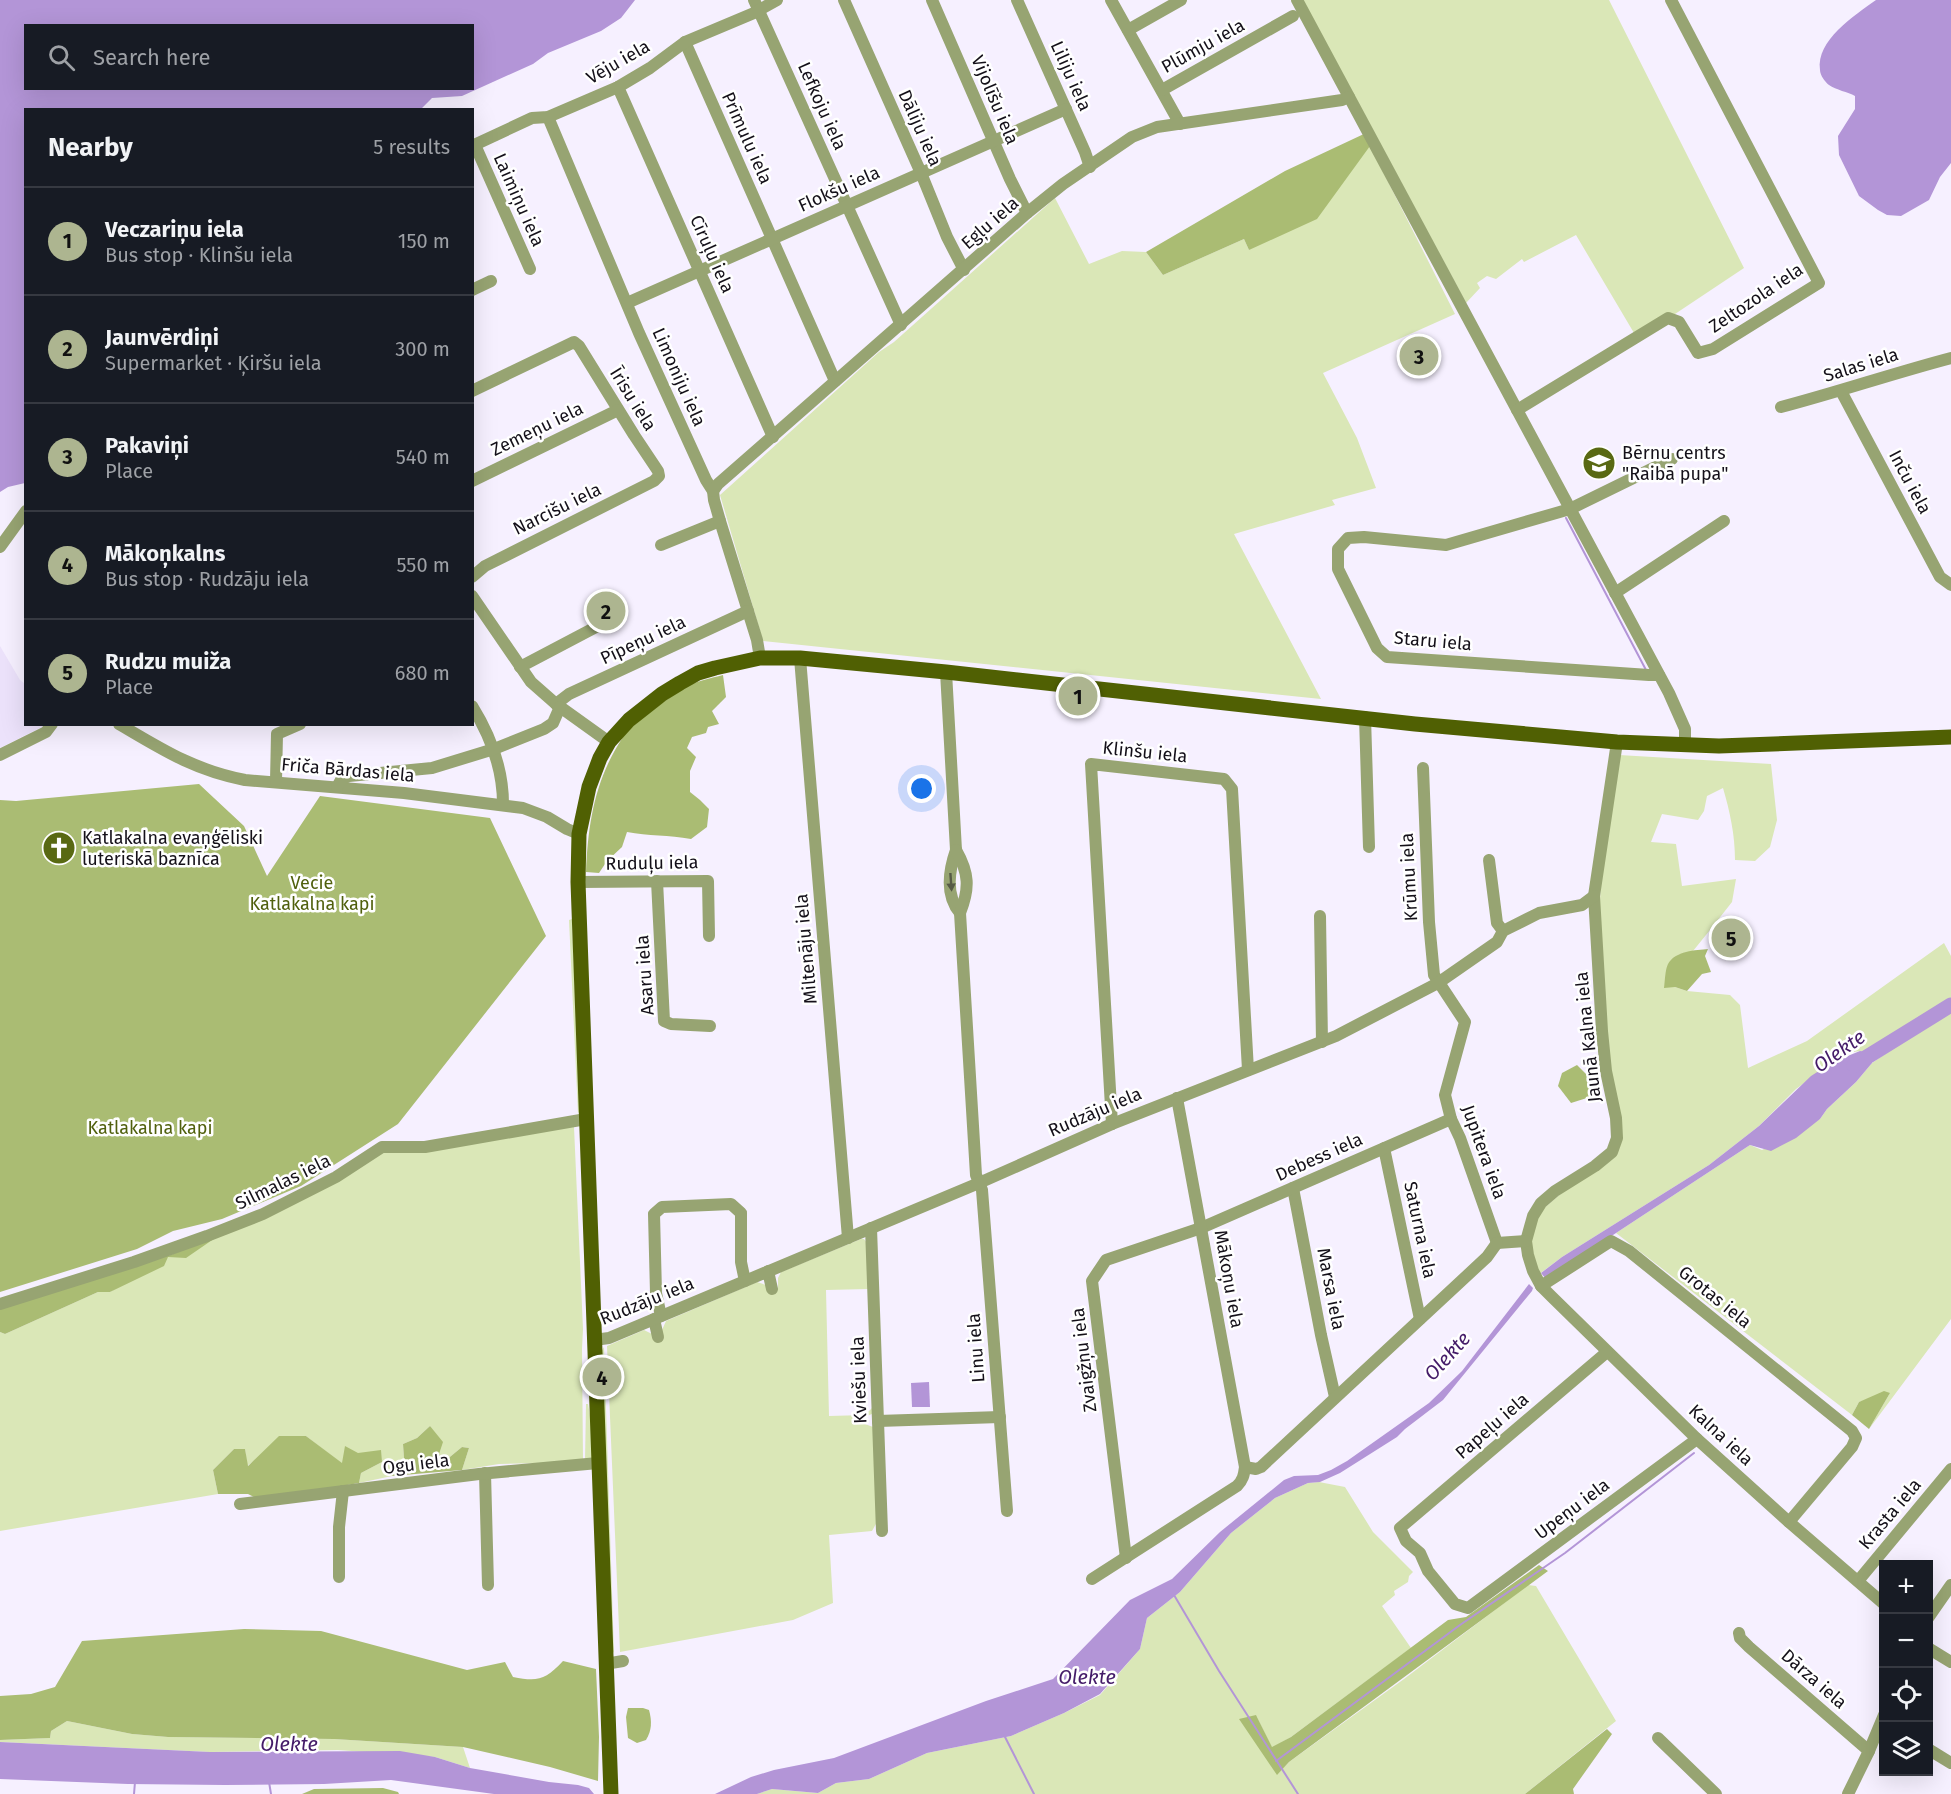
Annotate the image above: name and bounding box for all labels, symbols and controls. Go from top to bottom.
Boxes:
street label: Plūmju iela [1158,14,1248,78]
search box [24,24,474,90]
street label: Vēju iela [582,35,654,89]
street label: Liliju iela [1046,37,1096,115]
icon: search [45,41,78,74]
text: Search here [93,44,211,71]
street label: Vijolīšu iela [966,52,1024,148]
street label: Lefkoju iela [793,59,851,153]
street label: Dāliju iela [893,86,947,170]
street label: Prīmulu iela [717,89,777,187]
text: Nearby [48,132,133,163]
text: 5 results [373,135,450,159]
street label: Laimiņu iela [488,150,549,250]
street label: Flokšu iela [795,161,883,217]
street label: Egļu iela [957,192,1024,255]
street label: Cīruļu iela [684,212,739,297]
text: Veczariņu iela [105,216,244,243]
text: 1 [63,229,72,253]
text: 150 m [398,229,450,253]
text: Bus stop · Klinšu iela [105,243,293,267]
street label: Zeltozola iela [1705,259,1807,337]
text: Jaunvērdiņi [105,324,219,351]
street label: Limoniju iela [647,324,711,430]
pin: 3 [1400,334,1438,378]
text: 2 [62,337,73,361]
text: 300 m [395,337,450,361]
street label: Salas iela [1821,343,1901,387]
text: Supermarket · Ķiršu iela [105,351,322,375]
street label: Īrisu iela [605,363,661,435]
street label: Zemeņu iela [487,397,587,462]
text: Pakaviņi [105,432,189,459]
place label: Bērnu centrs "Raibā pupa" [1622,442,1728,485]
text: 3 [62,445,73,469]
text: 540 m [396,445,450,469]
school or university icon: Bērnu centrs "Raibā pupa" [1581,445,1617,481]
street label: Inču iela [1884,446,1936,518]
text: Place [105,459,153,483]
street label: Narcišu iela [509,478,605,540]
text: Mākoņkalns [105,540,225,567]
text: 4 [62,553,73,577]
text: 550 m [396,553,450,577]
text: Bus stop · Rudzāju iela [105,567,309,591]
pin: 2 [586,588,626,634]
street label: Pīpeņu iela [597,611,690,670]
street label: Staru iela [1393,627,1473,655]
text: Rudzu muiža [105,648,231,675]
text: 5 [62,661,73,685]
text: 680 m [395,661,450,685]
pin: 1 [1058,674,1098,718]
text: Place [105,675,153,699]
street label: Klinšu iela [1102,737,1188,767]
street label: Friča Bārdas iela [280,753,416,787]
your location [907,774,936,803]
place label: Katlakalna evaņģēliski luteriskā baznīca [82,827,263,870]
church icon: Katlakalna evaņģēliski luteriskā baznīca [41,830,77,866]
street label: Krūmu iela [1396,832,1422,922]
street label: Ruduļu iela [605,851,699,876]
park label: Vecie Katlakalna kapi [249,872,375,915]
one-way arrow [946,872,955,891]
street label: Miltenāju iela [790,893,822,1005]
pin: 5 [1712,916,1750,960]
street label: Asaru iela [631,934,659,1016]
street label: Jaunā Kalna iela [1570,971,1606,1103]
water label: Olekte [1808,1025,1870,1077]
street label: Rudzāju iela [1045,1082,1145,1142]
street label: Jupitera iela [1457,1102,1511,1202]
park label: Katlakalna kapi [87,1117,213,1139]
street label: Debess iela [1272,1128,1366,1186]
street label: Silmalas iela [232,1150,334,1214]
street label: Saturna iela [1399,1180,1441,1280]
street label: Mākoņu iela [1209,1228,1248,1330]
street label: Marsa iela [1312,1246,1350,1332]
street label: Grotas iela [1674,1261,1756,1333]
street label: Rudzāju iela [597,1272,697,1330]
street label: Zvaigžņu iela [1067,1306,1102,1414]
street label: Linu iela [963,1312,989,1384]
water label: Olekte [1419,1327,1475,1385]
street label: Kviešu iela [846,1336,872,1424]
pin: 4 [582,1354,622,1400]
street label: Papeļu iela [1451,1388,1534,1465]
street label: Kalna iela [1684,1400,1758,1470]
street label: Ogu iela [382,1449,450,1479]
street label: Upeņu iela [1530,1474,1614,1545]
street label: Krasta iela [1854,1474,1926,1554]
map controls [1879,1560,1933,1776]
button: + [1879,1560,1933,1614]
button: − [1879,1614,1933,1668]
street label: Dārza iela [1777,1644,1851,1714]
water label: Olekte [1058,1665,1116,1689]
button: locate [1879,1668,1933,1722]
button: layers [1879,1722,1933,1776]
water label: Olekte [260,1732,318,1756]

